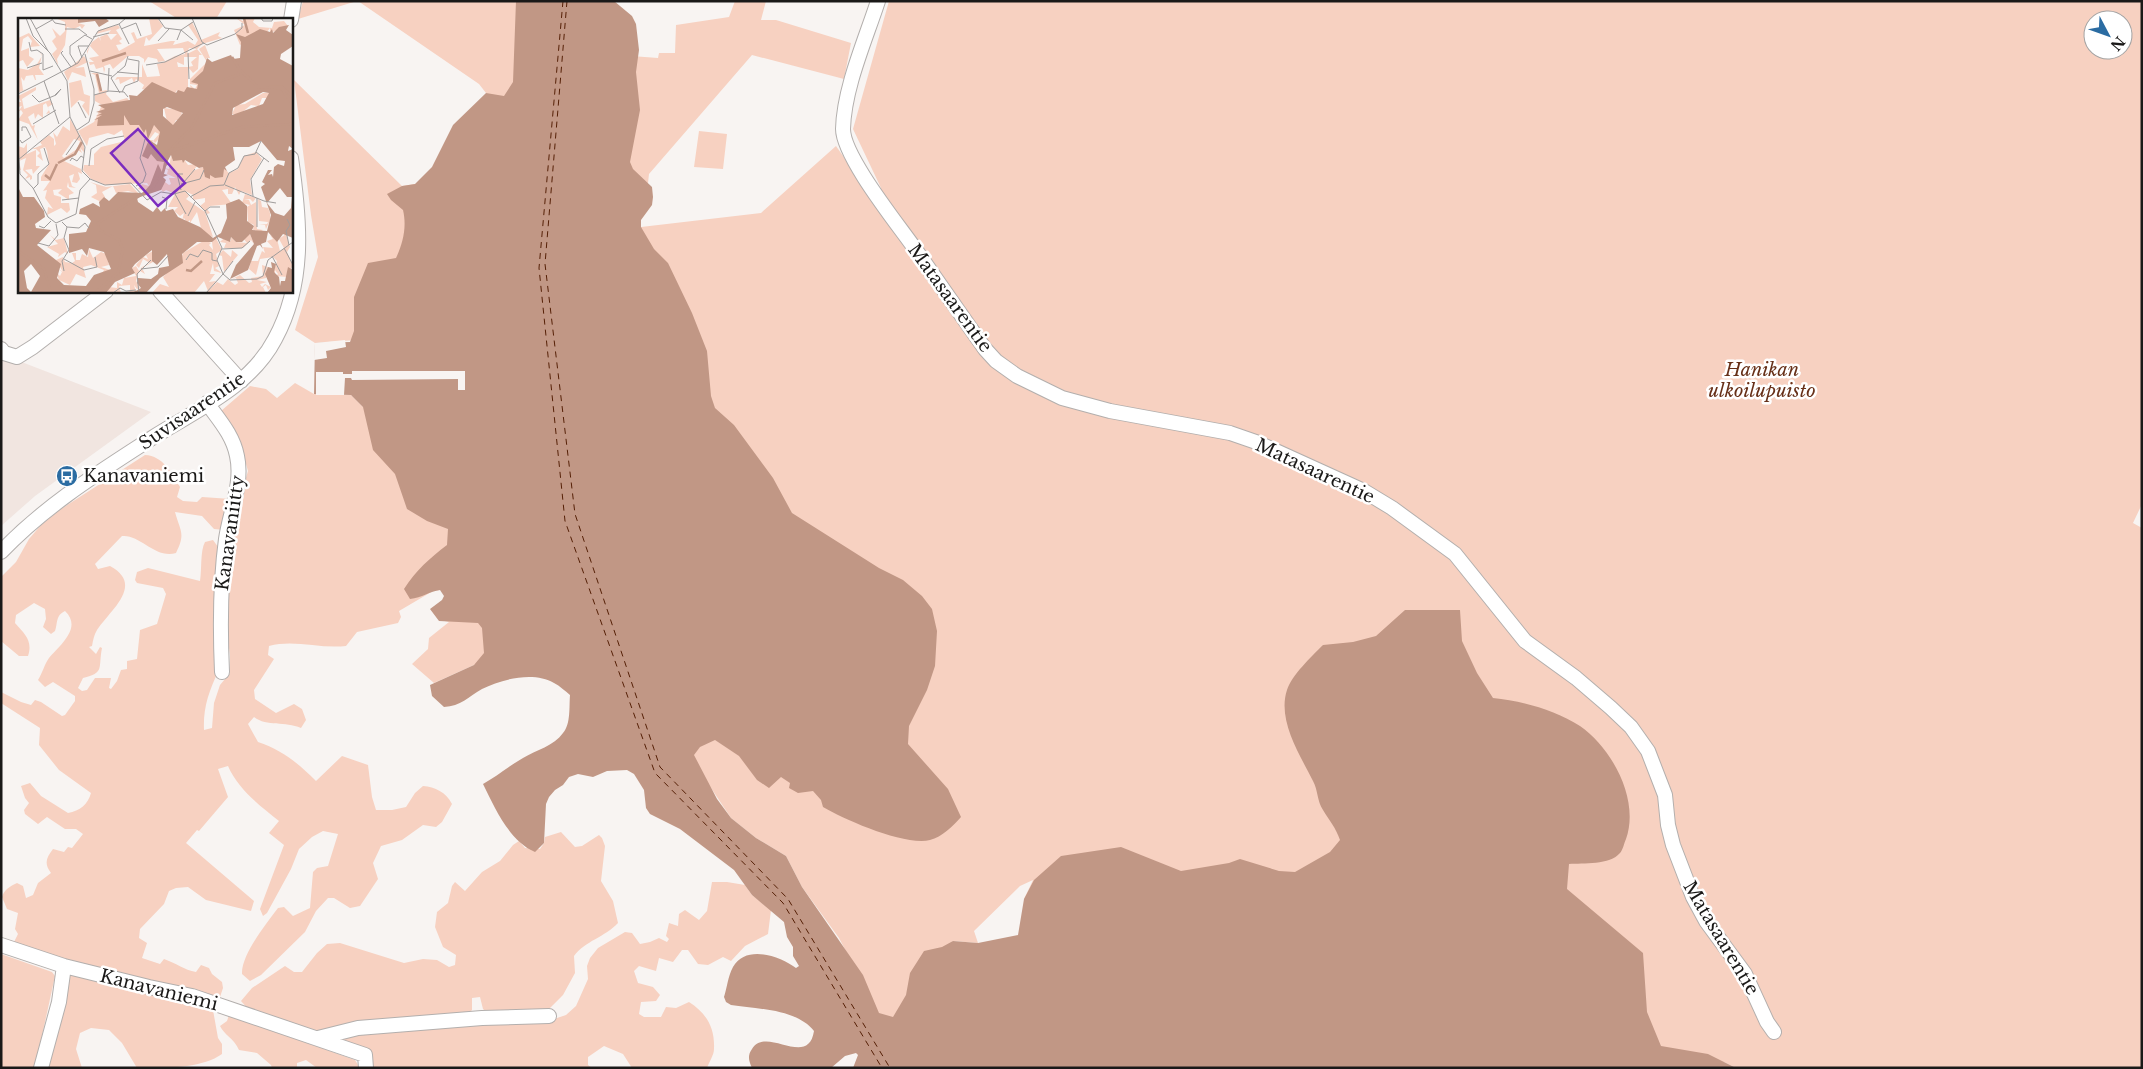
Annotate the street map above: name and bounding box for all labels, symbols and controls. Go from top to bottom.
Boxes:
north arrow [2083,10,2133,60]
inset map [18,18,292,292]
text: N [2107,33,2129,54]
street label: Matasaarentie [903,239,997,357]
park label: Hanikan ulkoilupuisto [1708,359,1816,402]
street label: Suvisaarentie [135,367,249,455]
street label: Matasaarentie [1252,434,1378,508]
bus stop icon: Kanavaniemi [55,464,79,488]
place label: Kanavaniemi [83,465,204,487]
street label: Kanavaniitty [211,473,249,592]
street label: Matasaarentie [1678,877,1764,999]
street label: Kanavaniemi [98,965,220,1015]

